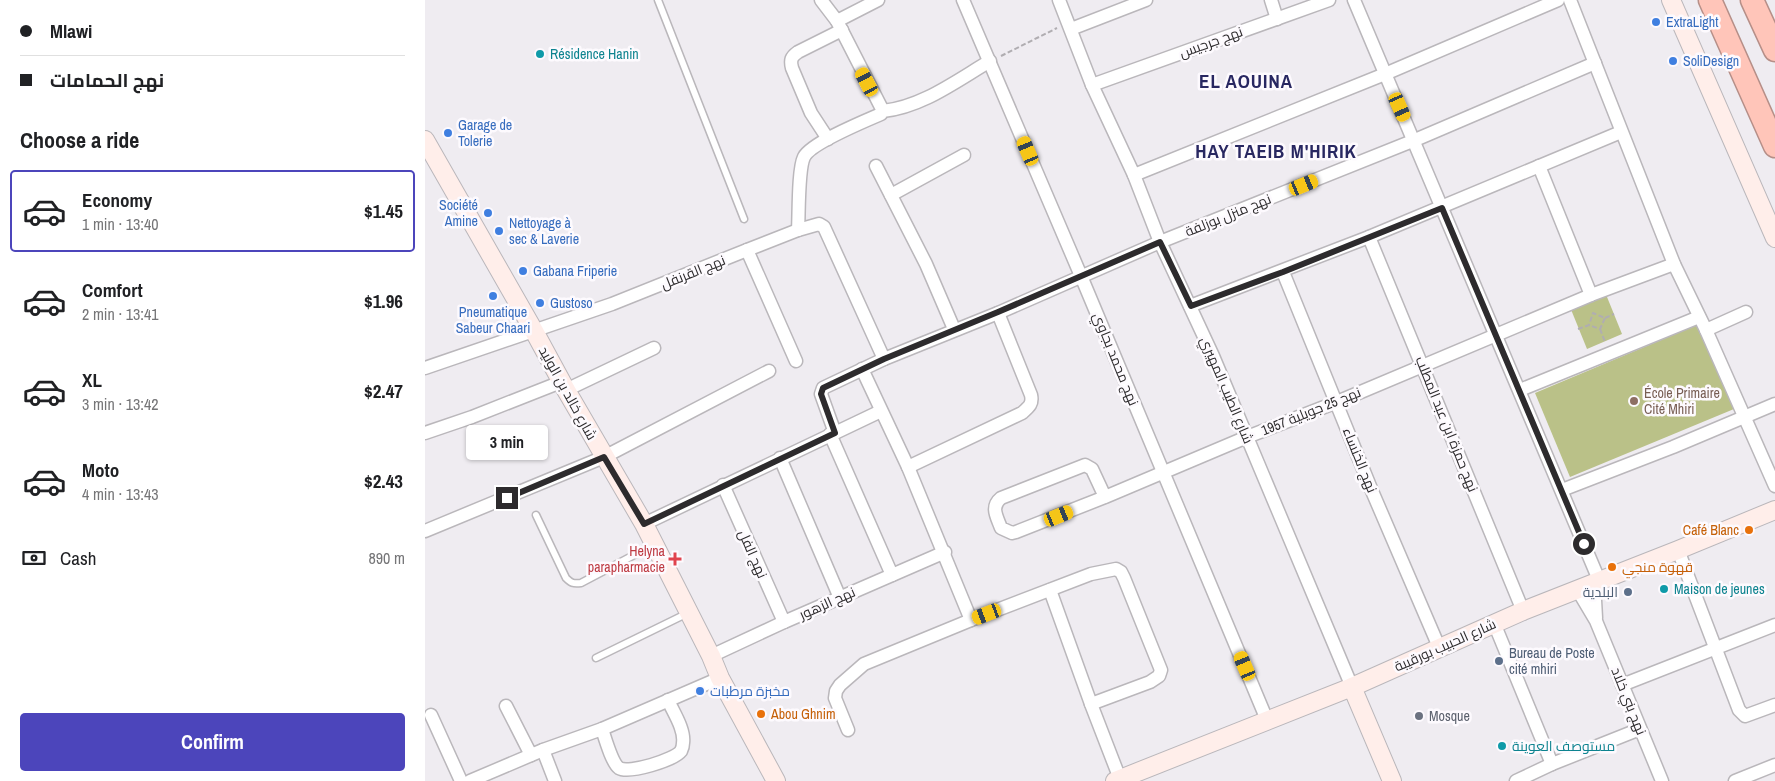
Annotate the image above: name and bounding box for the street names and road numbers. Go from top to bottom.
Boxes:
street label: نهج جرجيس [1177,22,1245,62]
street label: نهج منزل بوزلفة [1182,190,1274,240]
street label: نهج القرنفل [658,251,728,293]
street label: نهج محمد بجاوي [1086,310,1143,409]
street label: شارع الطيب المهيري [1194,334,1258,447]
street label: شارع خالد بن الوليد [535,343,601,443]
street label: نهج حمزة ابن عبد المطلب [1412,354,1482,494]
street label: نهج 25 جويلية 1957 [1259,383,1363,439]
street label: نهج الخنساء [1339,425,1381,495]
street label: نهج الفل [734,527,772,581]
street label: نهج الزهور [795,583,858,624]
street label: شارع الحبيب بورقيبة [1391,614,1499,676]
street label: نهج بني خلاد [1605,665,1651,739]

